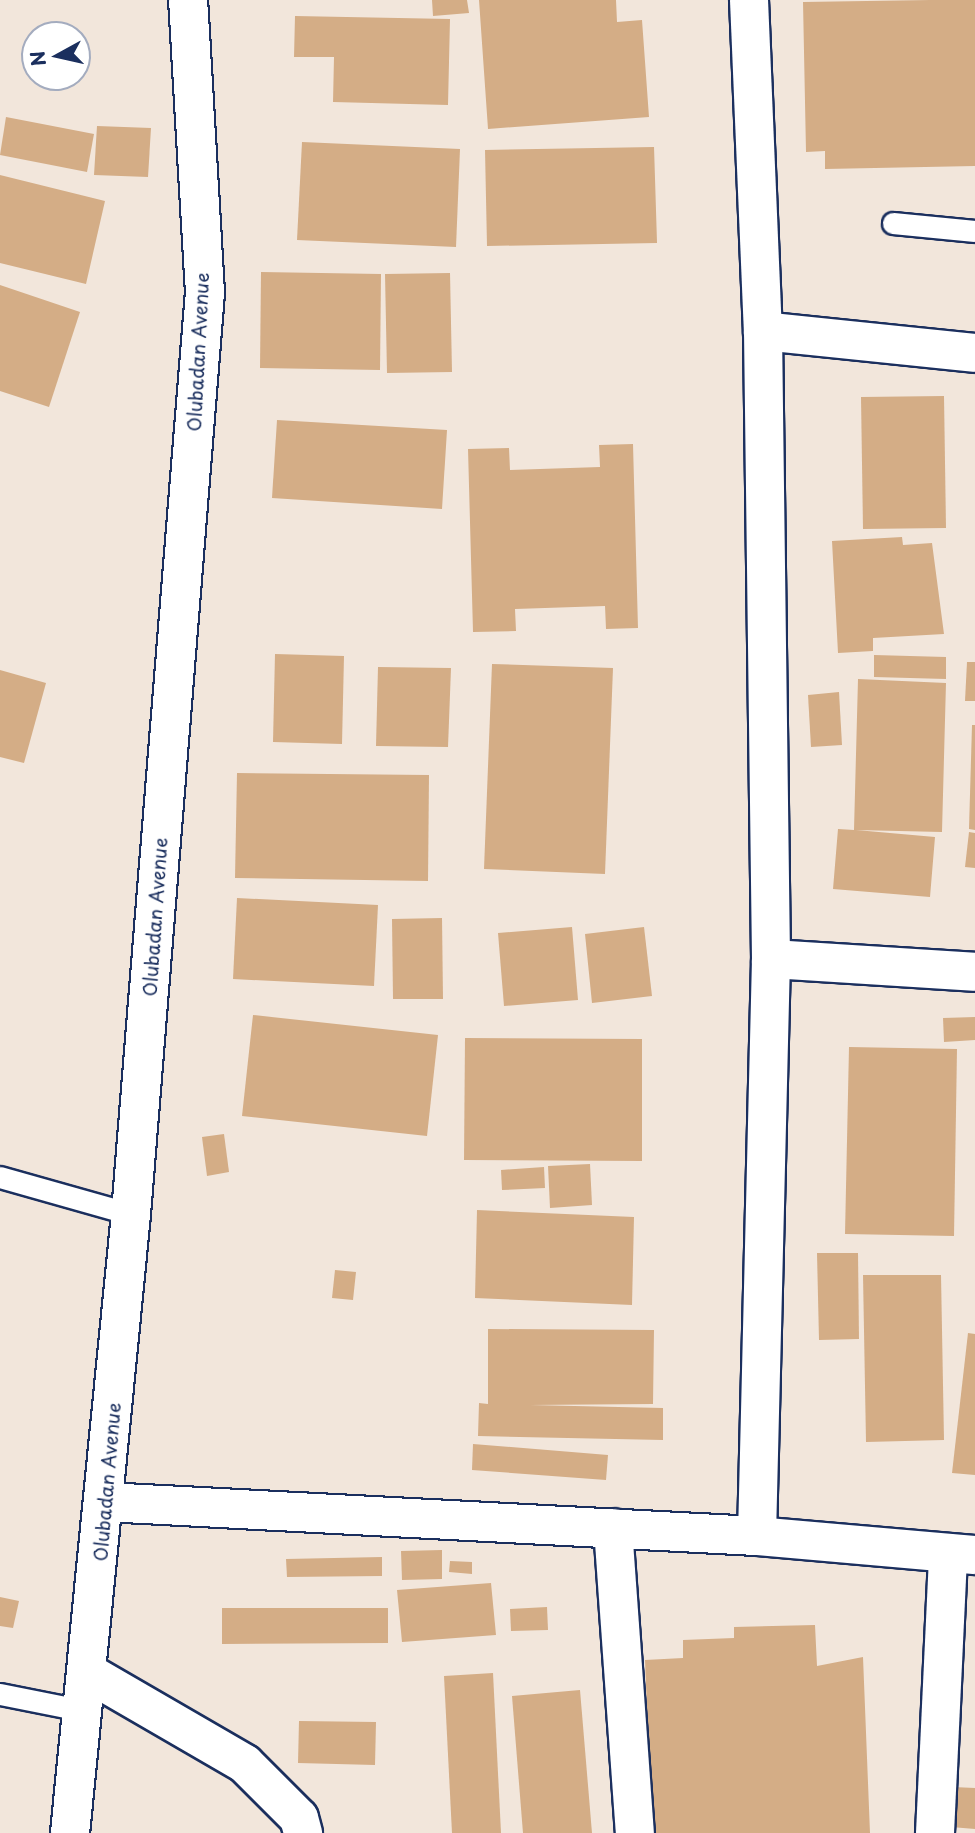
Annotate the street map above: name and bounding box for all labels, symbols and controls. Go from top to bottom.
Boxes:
north arrow [21,21,91,91]
text: N [22,49,52,68]
street label: Olubadan Avenue [182,272,214,432]
street label: Olubadan Avenue [138,837,172,997]
street label: Olubadan Avenue [89,1402,125,1562]

